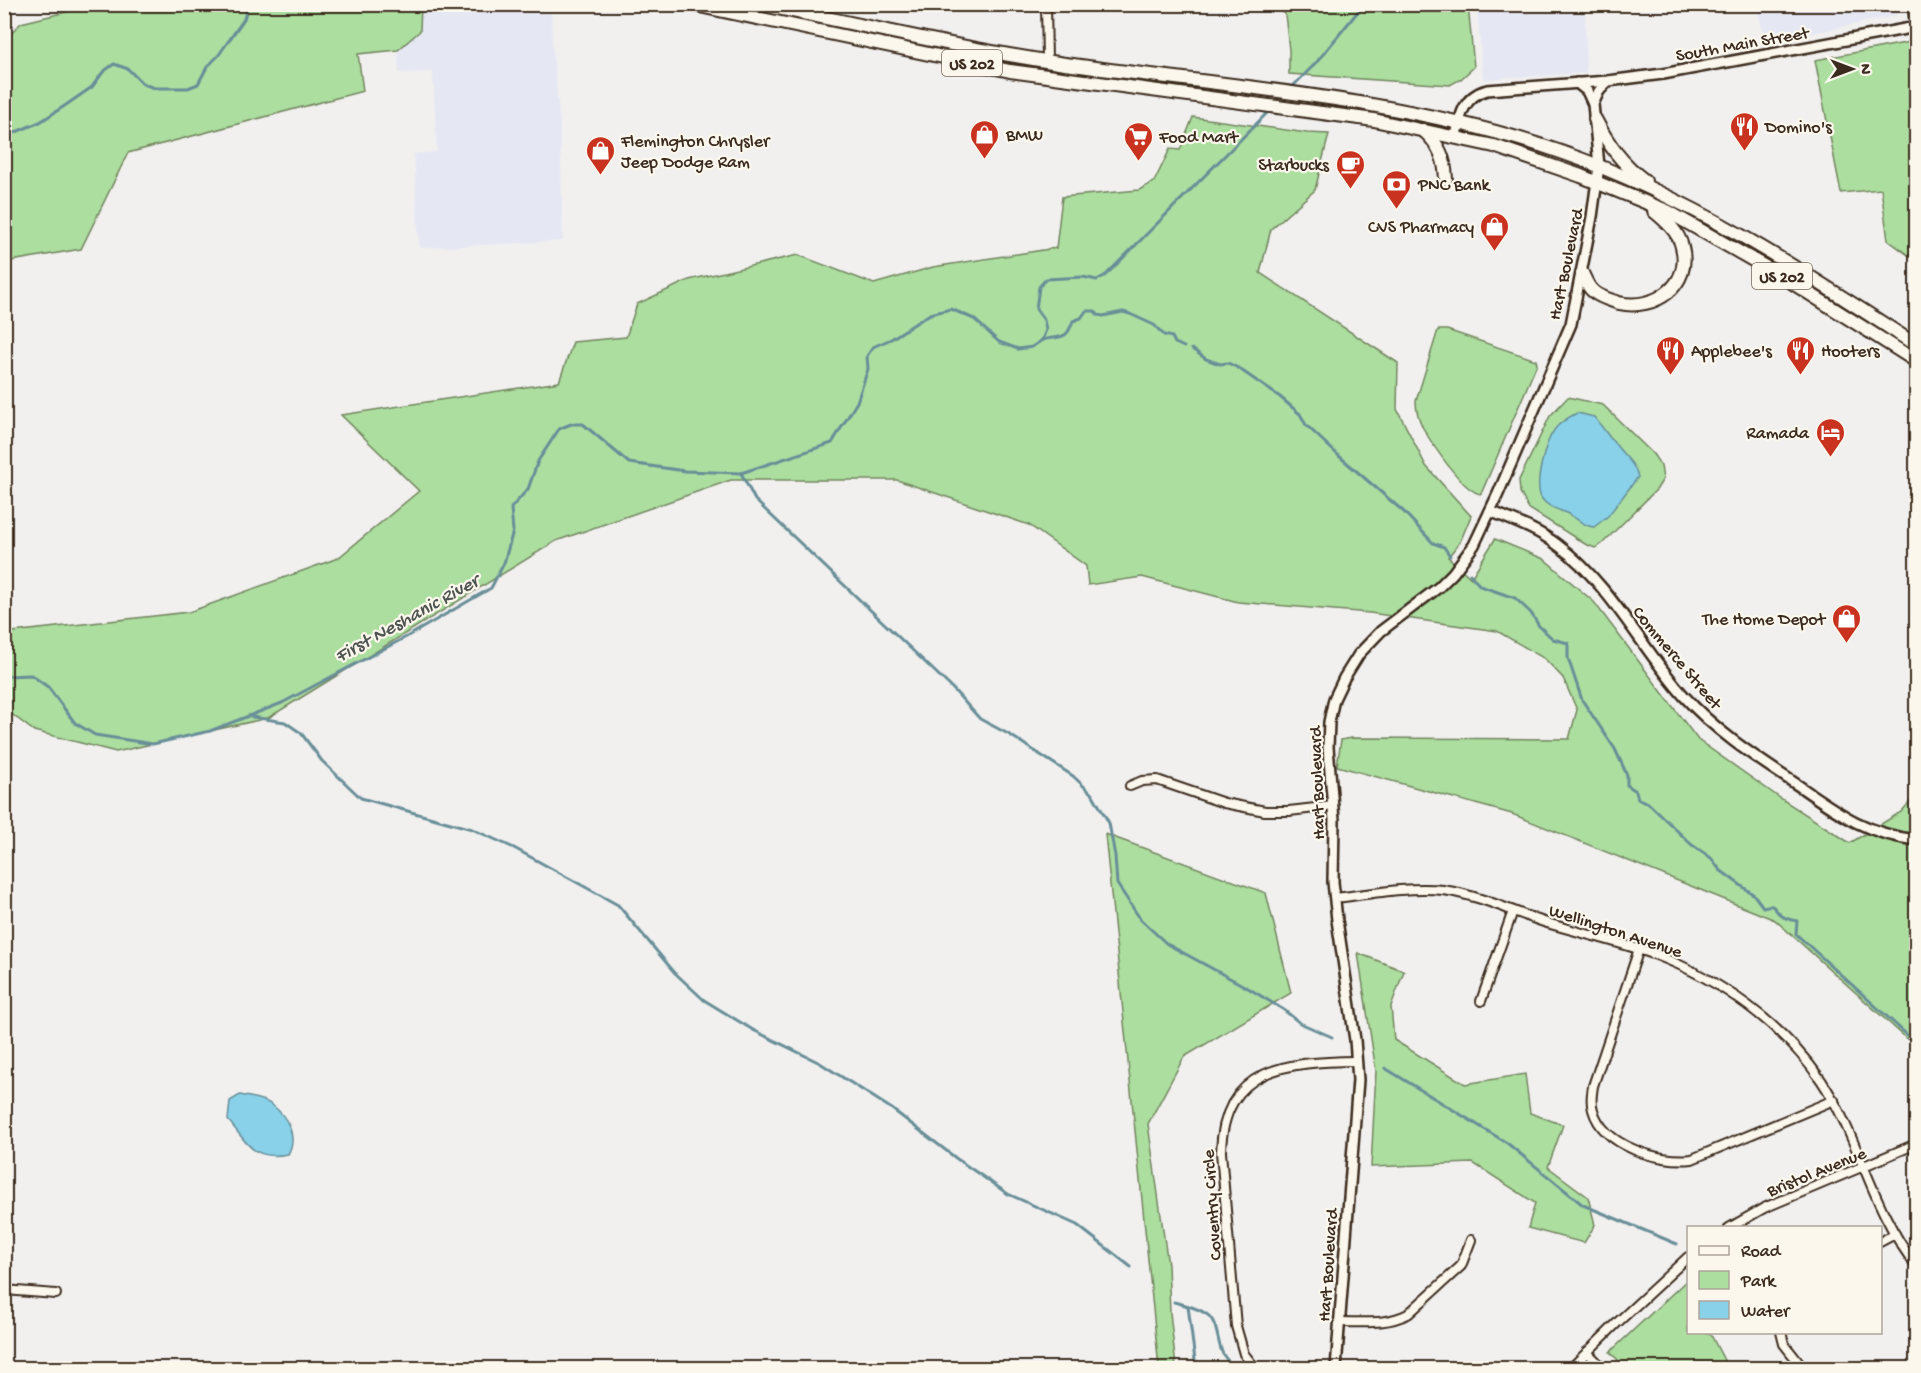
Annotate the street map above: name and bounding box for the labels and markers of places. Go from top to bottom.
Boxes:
restaurant icon: Domino's [1728,110,1760,152]
shop icon: BMW [969,118,1001,160]
place label: Domino's [1764,118,1833,139]
supermarket icon: Food Mart [1122,120,1154,162]
place label: BMW [1005,126,1043,147]
place label: Food Mart [1158,128,1240,149]
place label: Flemington Chrysler Jeep Dodge Ram [620,132,771,174]
shop icon: Flemington Chrysler Jeep Dodge Ram [584,134,616,176]
cafe icon: Starbucks [1334,148,1366,190]
place label: Starbucks [1258,156,1330,177]
bank icon: PNC Bank [1381,168,1413,210]
place label: PNC Bank [1417,176,1491,197]
shop icon: CVS Pharmacy [1479,210,1511,252]
place label: CVS Pharmacy [1368,218,1474,239]
restaurant icon: Applebee's [1654,334,1686,376]
restaurant icon: Hooters [1784,334,1816,376]
place label: Applebee's [1691,342,1773,363]
place label: Hooters [1821,342,1881,363]
hotel icon: Ramada [1814,416,1846,458]
place label: Ramada [1746,424,1810,445]
shop icon: The Home Depot [1830,602,1862,644]
place label: The Home Depot [1701,610,1827,631]

